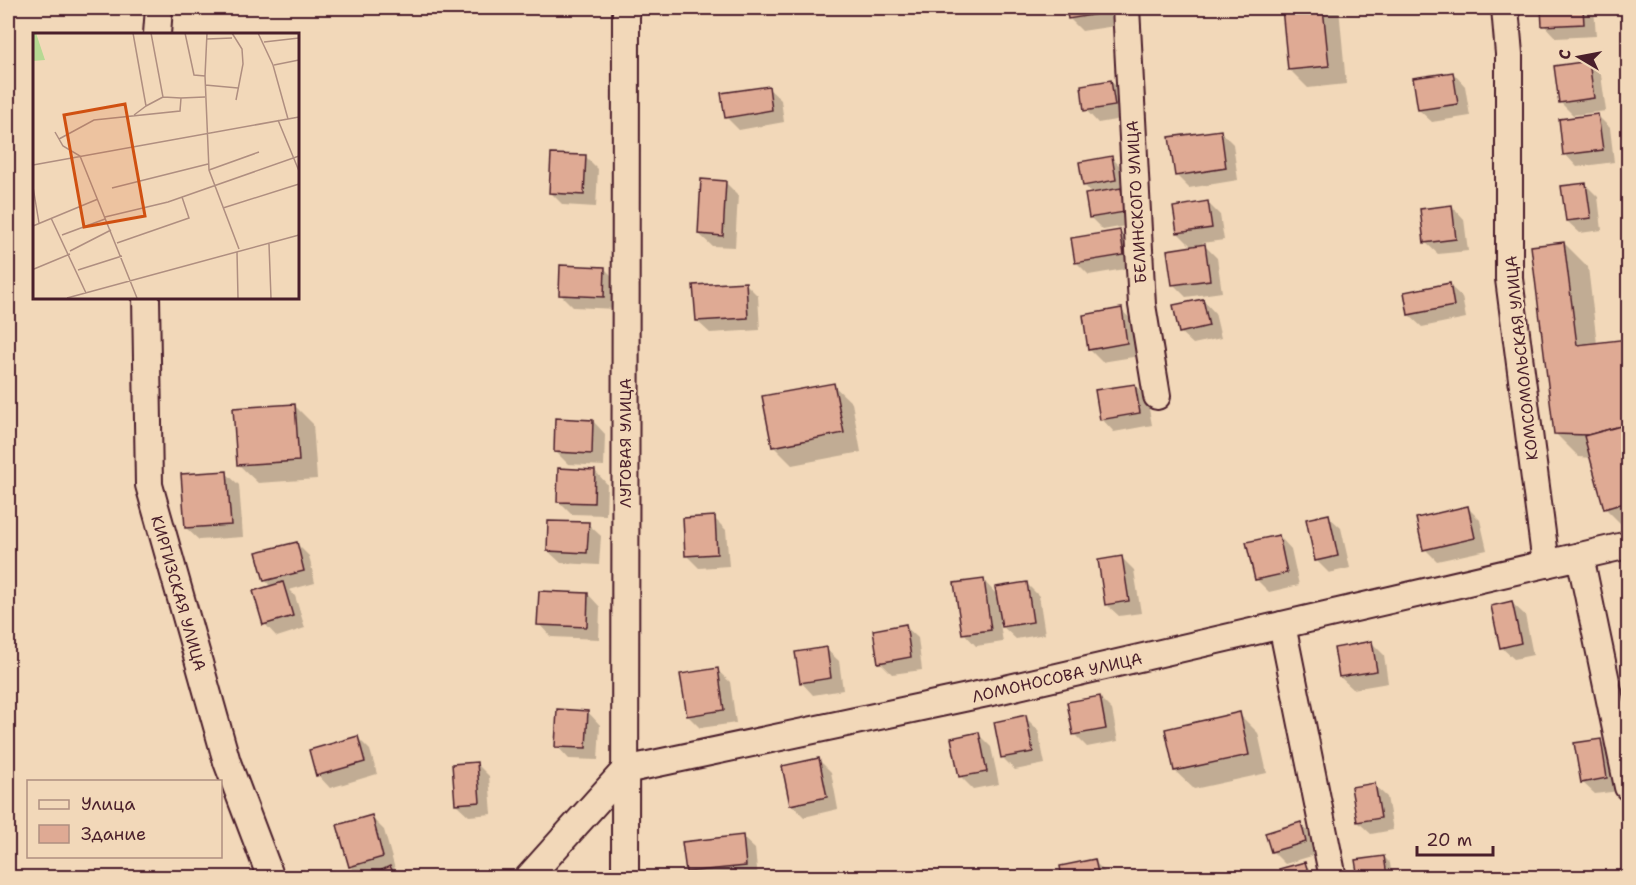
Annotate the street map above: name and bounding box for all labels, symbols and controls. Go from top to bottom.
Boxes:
north arrow [1549,27,1609,87]
inset map [33,33,298,298]
text: С [1554,48,1576,61]
street label: БЕЛИНСКОГО УЛИЦА [1122,120,1151,284]
street label: КОМСОМОЛЬСКАЯ УЛИЦА [1500,255,1543,461]
street label: ЛУГОВАЯ УЛИЦА [615,378,636,508]
street label: КИРГИЗСКАЯ УЛИЦА [146,513,211,673]
street label: ЛОМОНОСОВА УЛИЦА [970,648,1144,707]
legend [27,780,222,858]
text: Улица [81,792,135,816]
scale bar [1417,819,1494,857]
text: Здание [81,822,146,846]
text: 20 m [1426,828,1472,852]

